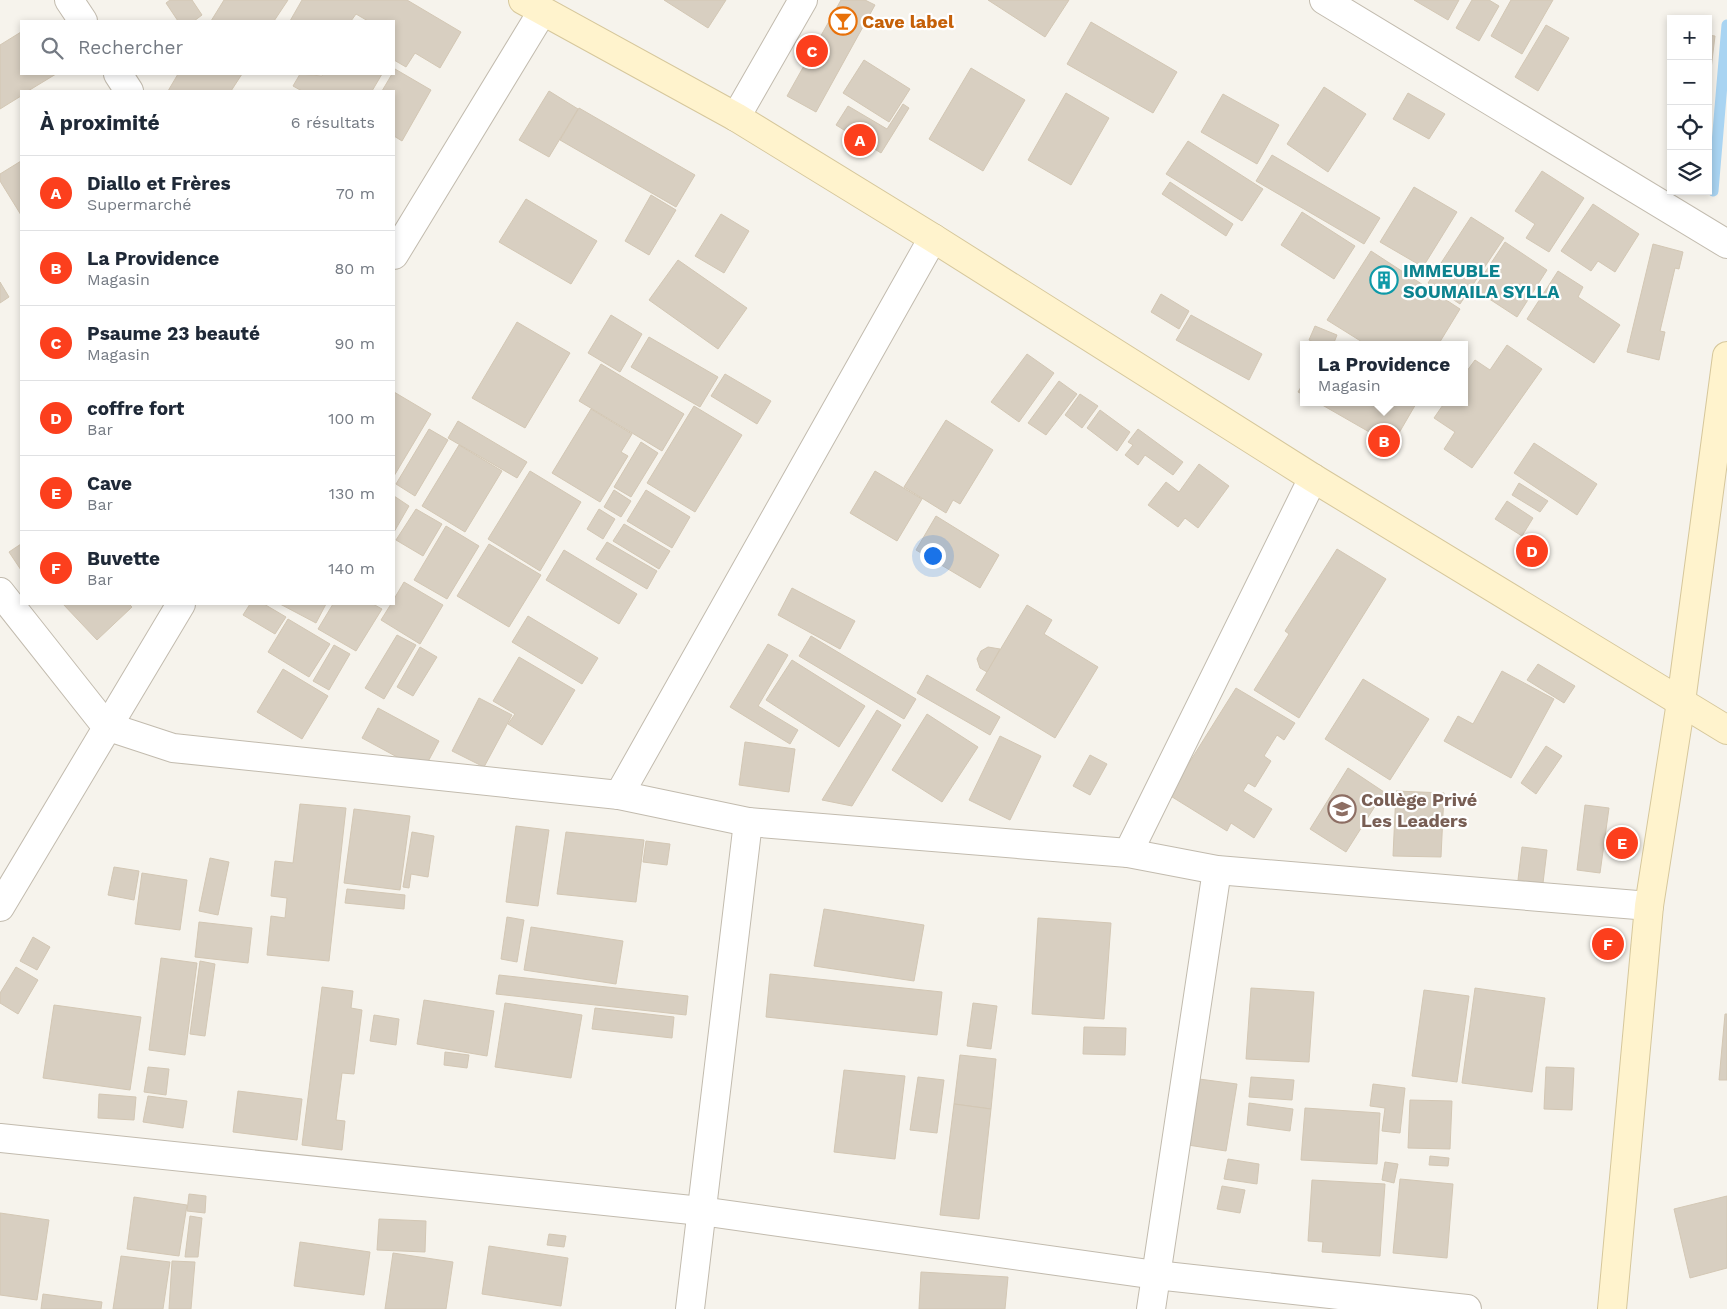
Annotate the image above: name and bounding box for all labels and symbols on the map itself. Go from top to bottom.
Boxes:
bar icon: Cave label [828,6,858,36]
place label: Cave label [862,11,954,32]
pin: C [796,32,828,70]
pin: A [844,121,876,159]
place label: IMMEUBLE SOUMAILA SYLLA [1403,260,1560,302]
building icon: IMMEUBLE SOUMAILA SYLLA [1369,265,1399,295]
pin: B [1368,422,1400,460]
pin: D [1516,532,1548,570]
your location [920,543,946,569]
place label: Collège Privé Les Leaders [1361,789,1477,831]
school or university icon: Collège Privé Les Leaders [1327,794,1357,824]
pin: E [1606,824,1638,862]
pin: F [1592,925,1624,963]

